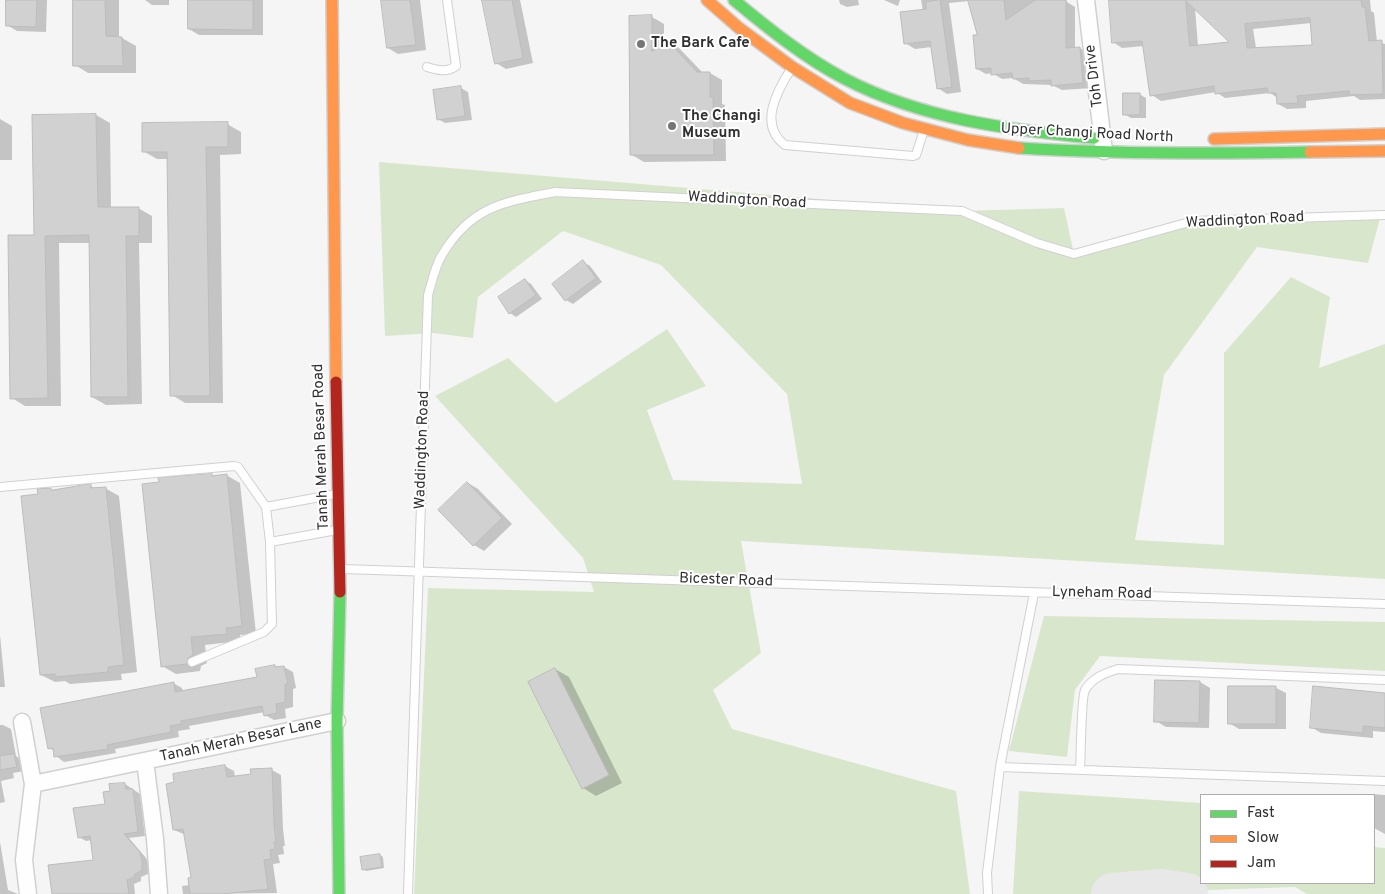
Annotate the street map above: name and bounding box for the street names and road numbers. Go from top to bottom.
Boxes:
street label: Toh Drive [1082,44,1108,108]
street label: Upper Changi Road North [1000,120,1174,148]
street label: Waddington Road [687,189,807,213]
street label: Waddington Road [1185,209,1305,233]
street label: Tanah Merah Besar Road [310,363,334,531]
street label: Waddington Road [412,390,434,510]
street label: Bicester Road [679,570,773,592]
street label: Lyneham Road [1052,584,1152,604]
street label: Tanah Merah Besar Lane [158,715,324,767]

